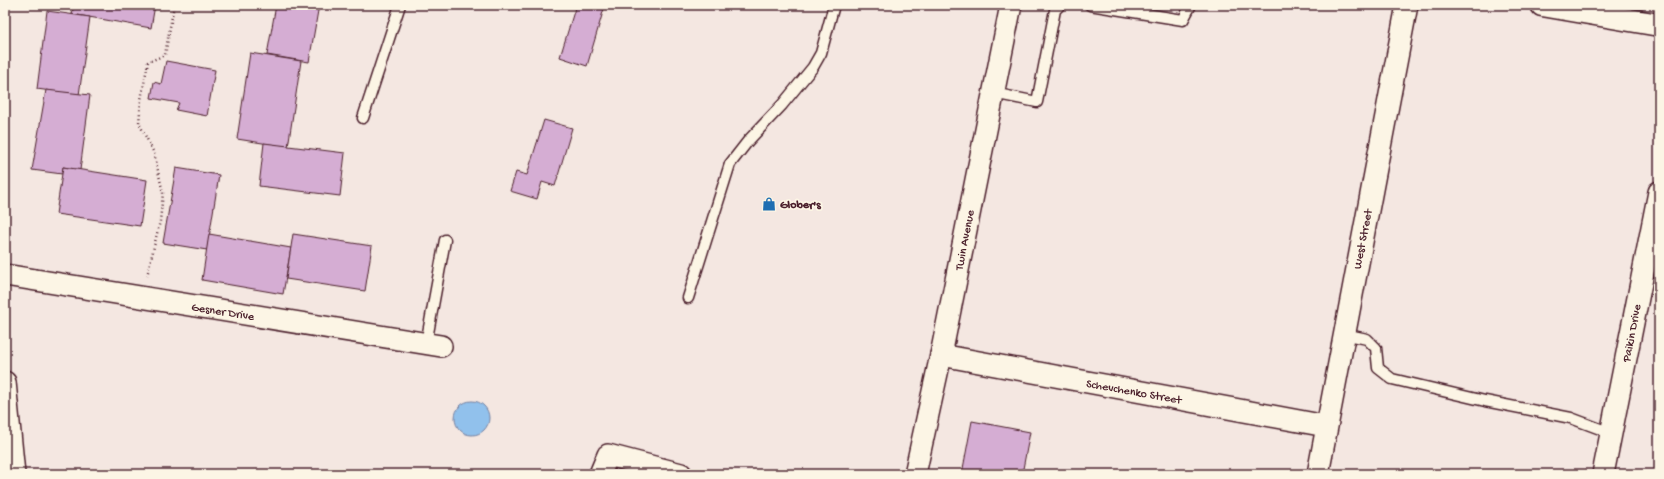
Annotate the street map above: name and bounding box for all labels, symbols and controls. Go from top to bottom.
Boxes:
shop icon: Glober's [761,196,777,212]
place label: Glober's [780,199,821,213]
street label: West Street [1351,207,1377,270]
street label: Twin Avenue [953,208,979,273]
street label: Gesner Drive [190,301,256,325]
street label: Paikin Drive [1620,303,1646,364]
street label: Schevchenko Street [1085,378,1183,408]

